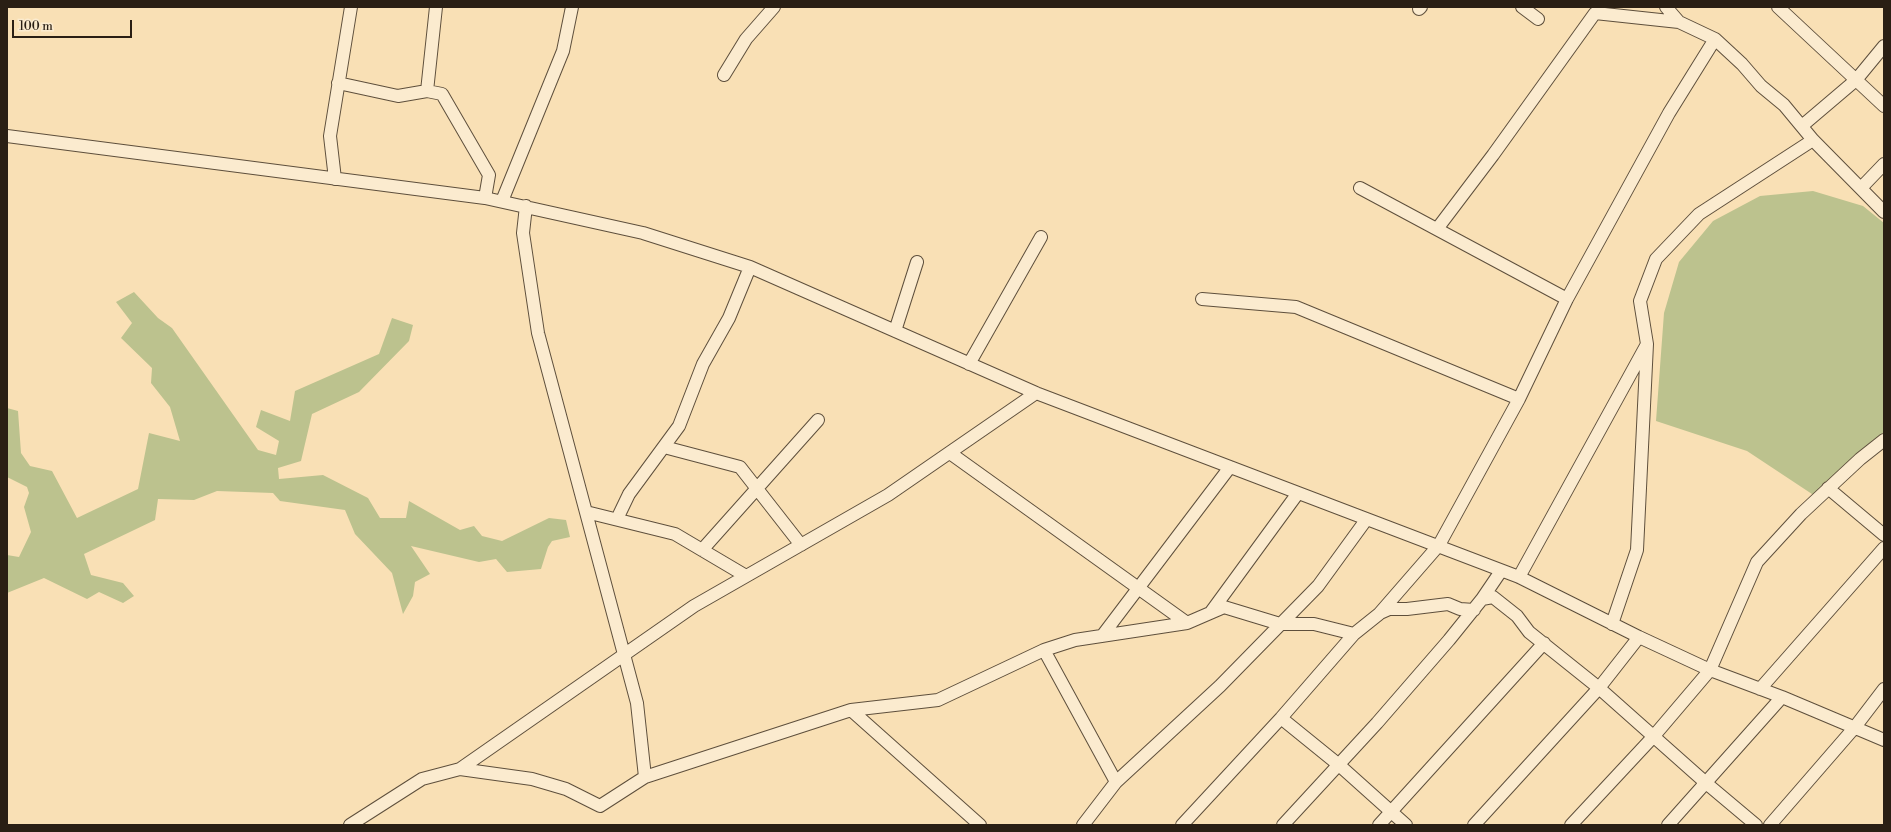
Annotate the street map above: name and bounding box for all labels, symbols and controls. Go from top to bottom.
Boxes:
scale bar [14,12,134,38]
text: 100 m [19,19,53,34]

